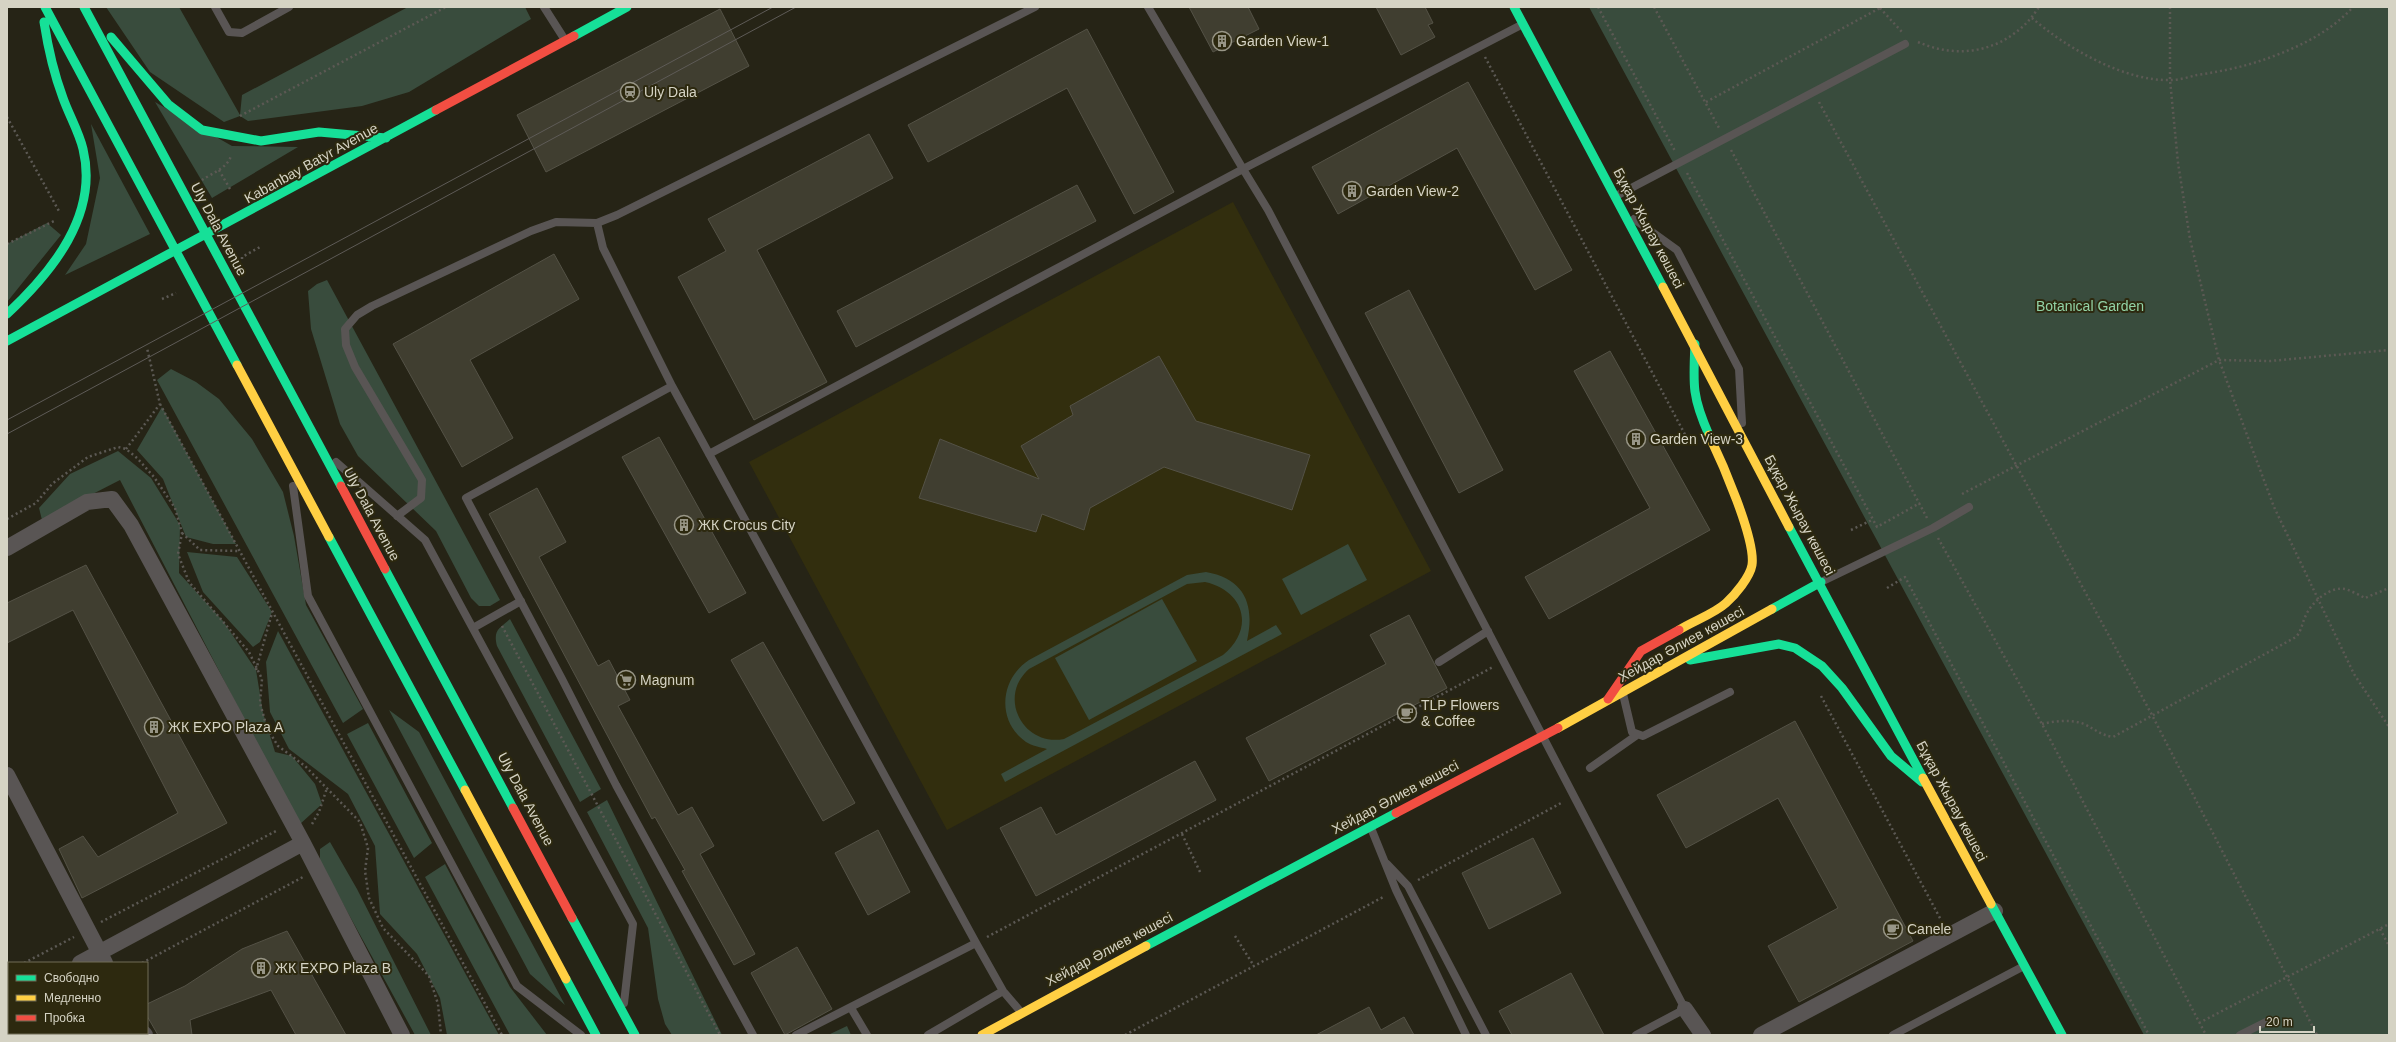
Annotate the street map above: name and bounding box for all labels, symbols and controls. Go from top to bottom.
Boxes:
building icon: Garden View-1 [1211,30,1233,52]
place label: Garden View-1 [1236,33,1329,49]
station icon: Uly Dala [619,81,641,103]
place label: Uly Dala [644,84,697,100]
street label: Kabanbay Batyr Avenue [242,120,381,206]
street label: Бұқар Жырау көшесі [1610,165,1688,291]
street label: Uly Dala Avenue [188,180,250,279]
building icon: Garden View-2 [1341,180,1363,202]
place label: Garden View-2 [1366,183,1459,199]
park label: Botanical Garden [2036,298,2144,314]
building icon: Garden View-3 [1625,428,1647,450]
place label: Garden View-3 [1650,431,1743,447]
street label: Бұқар Жырау көшесі [1761,452,1839,578]
street label: Uly Dala Avenue [341,465,403,564]
building icon: ЖК Crocus City [673,514,695,536]
place label: ЖК Crocus City [698,517,795,533]
street label: Хейдар Әлиев көшесі [1615,603,1747,685]
supermarket icon: Magnum [615,669,637,691]
place label: Magnum [640,672,694,688]
place label: TLP Flowers & Coffee [1421,697,1499,729]
cafe icon: TLP Flowers & Coffee [1396,702,1418,724]
building icon: ЖК EXPO Plaza A [143,716,165,738]
place label: ЖК EXPO Plaza A [168,719,284,735]
street label: Бұқар Жырау көшесі [1913,738,1991,864]
street label: Uly Dala Avenue [495,750,557,849]
street label: Хейдар Әлиев көшесі [1329,757,1461,837]
street label: Хейдар Әлиев көшесі [1043,909,1175,989]
cafe icon: Canele [1882,918,1904,940]
place label: Canele [1907,921,1952,937]
building icon: ЖК EXPO Plaza B [250,957,272,979]
place label: ЖК EXPO Plaza B [275,960,391,976]
legend [8,962,148,1034]
text: Свободно [44,971,99,985]
text: Медленно [44,991,101,1005]
scale bar [2260,1008,2314,1034]
text: Пробка [44,1011,85,1025]
text: 20 m [2266,1015,2293,1029]

